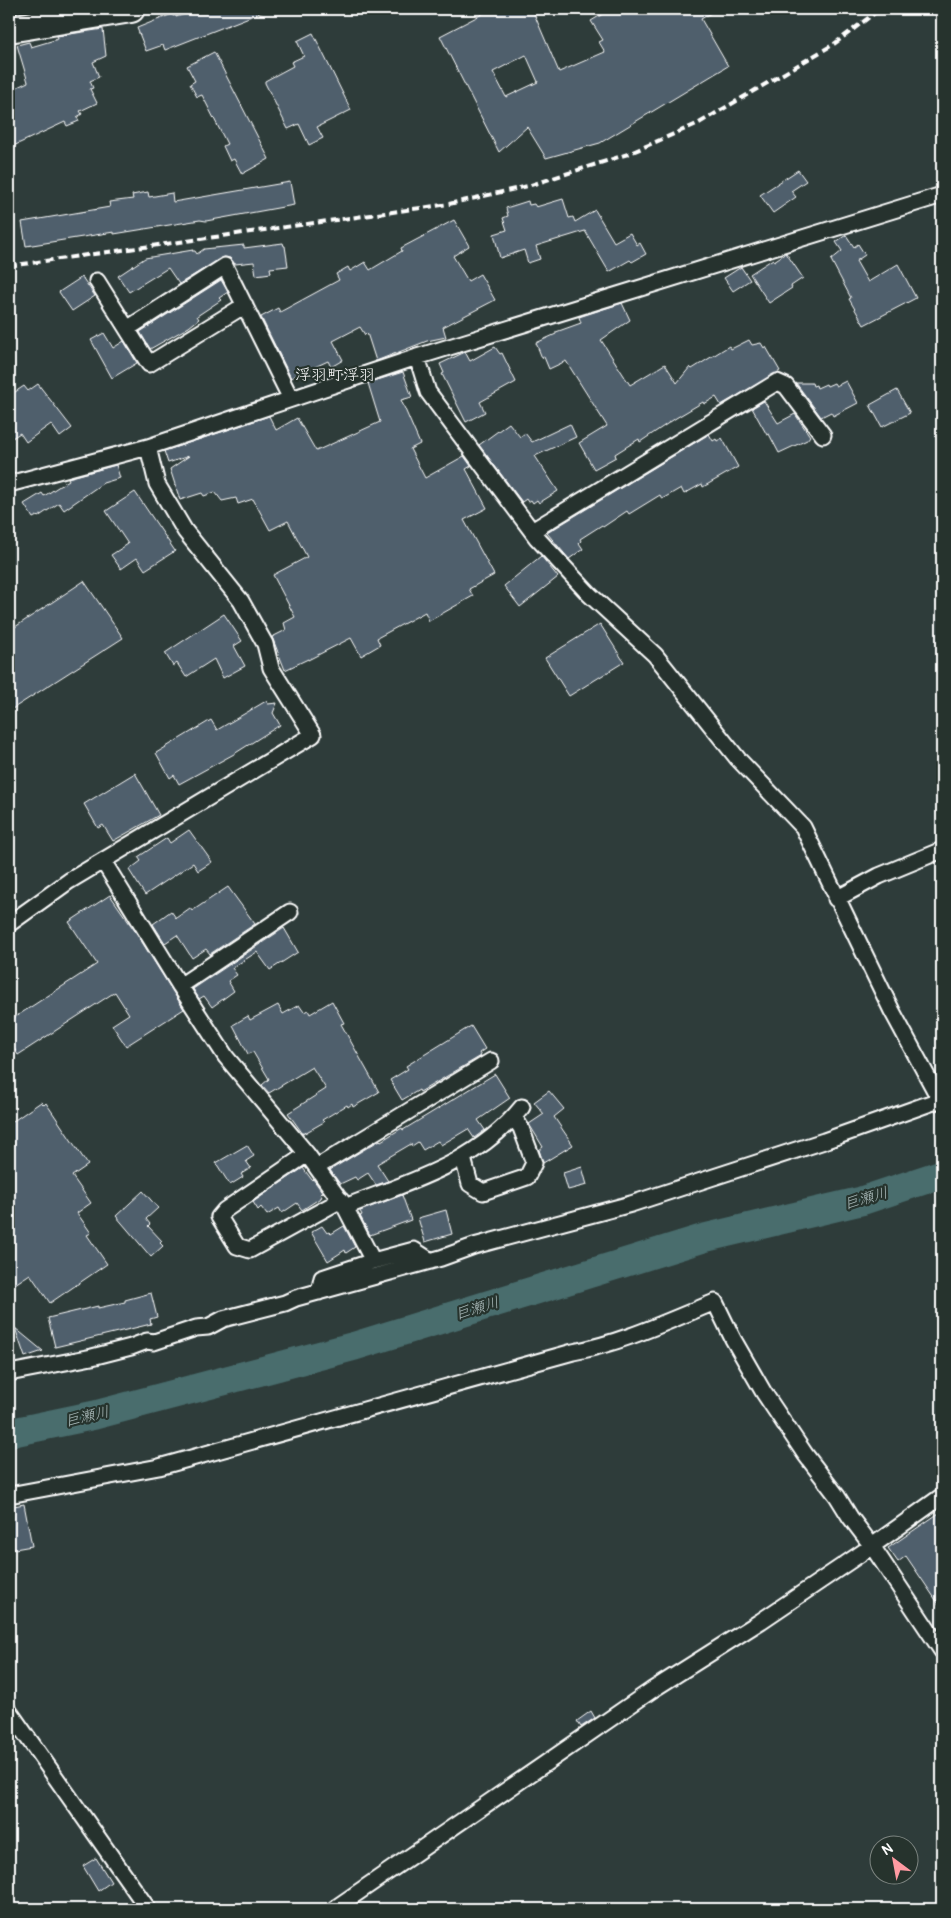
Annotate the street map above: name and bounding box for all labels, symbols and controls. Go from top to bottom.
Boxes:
district label: 浮羽町浮羽 [295,365,375,385]
water label: 巨瀬川 [842,1183,890,1214]
water label: 巨瀬川 [453,1293,501,1324]
water label: 巨瀬川 [63,1402,111,1431]
north arrow [868,1836,918,1886]
text: N [879,1840,896,1859]

